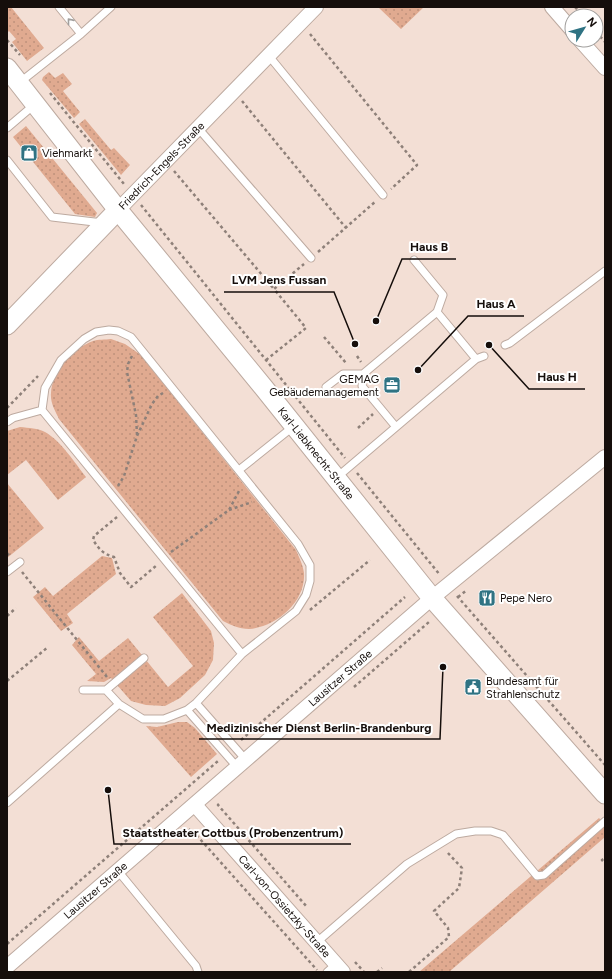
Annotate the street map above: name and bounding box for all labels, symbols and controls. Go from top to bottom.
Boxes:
north arrow [564,8,604,48]
text: N [584,15,599,30]
one-way arrow [68,18,75,25]
street label: Friedrich-Engels-Straße [116,119,207,213]
shop icon: Viehmarkt [19,143,39,163]
place label: Viehmarkt [42,147,93,160]
callout: Haus B [402,235,456,259]
text: Haus B [410,240,448,254]
callout: LVM Jens Fussan [224,268,334,292]
text: LVM Jens Fussan [232,273,326,287]
callout: Haus A [468,292,524,316]
text: Haus A [476,297,516,311]
callout: Haus H [529,365,585,389]
text: Haus H [537,370,577,384]
place label: GEMAG Gebäudemanagement [269,373,379,399]
office icon: GEMAG Gebäudemanagement [382,375,402,395]
street label: Karl-Liebknecht-Straße [275,405,357,502]
restaurant icon: Pepe Nero [477,588,497,608]
place label: Pepe Nero [500,592,552,605]
street label: Lausitzer Straße [306,647,375,709]
place label: Bundesamt für Strahlenschutz [486,675,560,701]
public building icon: Bundesamt für Strahlenschutz [463,677,483,697]
callout: Medizinischer Dienst Berlin-Brandenburg [199,715,440,739]
text: Medizinischer Dienst Berlin-Brandenburg [206,721,432,735]
callout: Staatstheater Cottbus (Probenzentrum) [114,820,351,844]
text: Staatstheater Cottbus (Probenzentrum) [123,826,344,840]
street label: Carl-von-Ossietzky-Straße [235,853,333,960]
street label: Lausitzer Straße [61,860,130,922]

